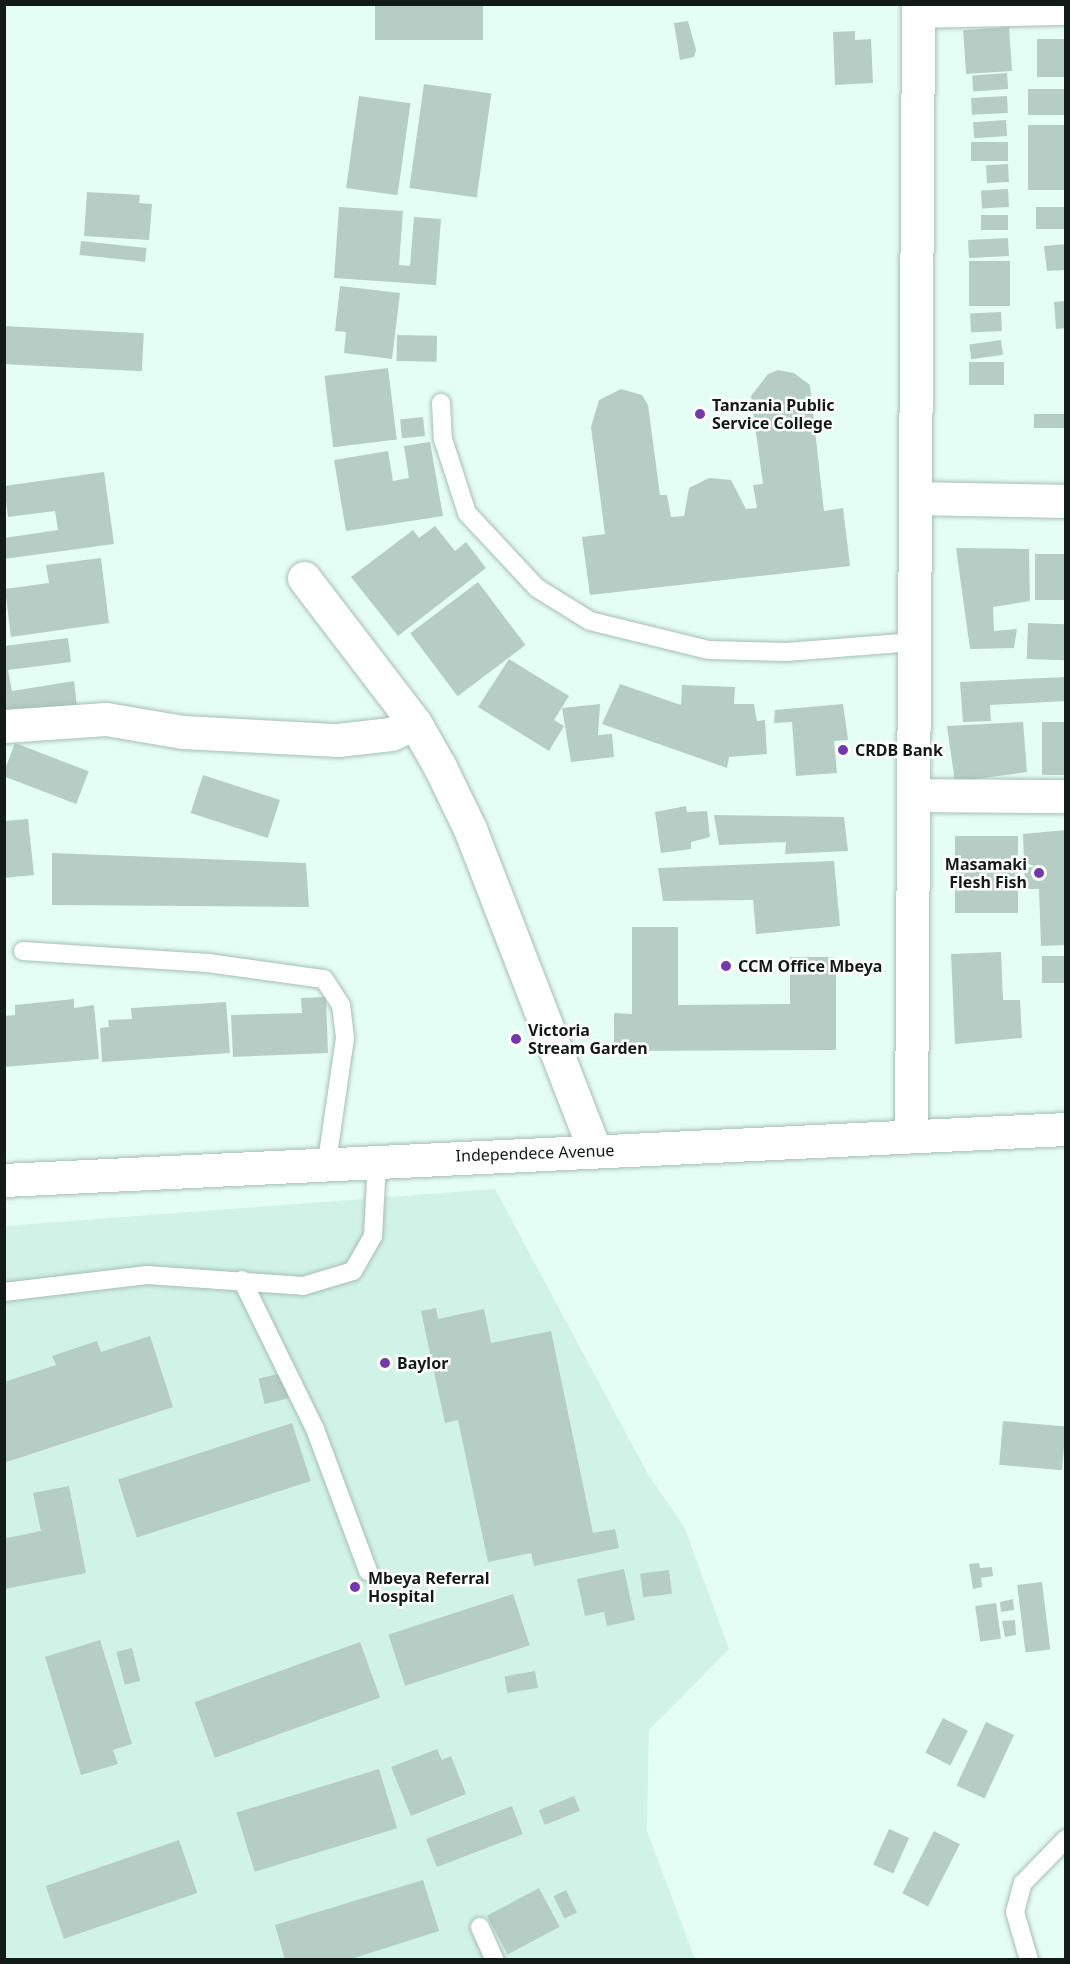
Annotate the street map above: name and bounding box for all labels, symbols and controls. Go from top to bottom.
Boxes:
place label: Tanzania Public Service College [712,395,835,433]
marker: Tanzania Public Service College [693,407,707,421]
place label: CRDB Bank [855,740,943,760]
marker: CRDB Bank [836,743,850,757]
place label: Masamaki Flesh Fish [945,854,1027,892]
marker: Masamaki Flesh Fish [1032,866,1046,880]
place label: CCM Office Mbeya [738,956,882,976]
marker: CCM Office Mbeya [719,959,733,973]
place label: Victoria Stream Garden [528,1020,648,1058]
marker: Victoria Stream Garden [509,1032,523,1046]
street label: Independece Avenue [455,1141,615,1165]
place label: Baylor [397,1353,448,1373]
marker: Baylor [378,1356,392,1370]
place label: Mbeya Referral Hospital [368,1568,489,1606]
marker: Mbeya Referral Hospital [346,1578,364,1596]

